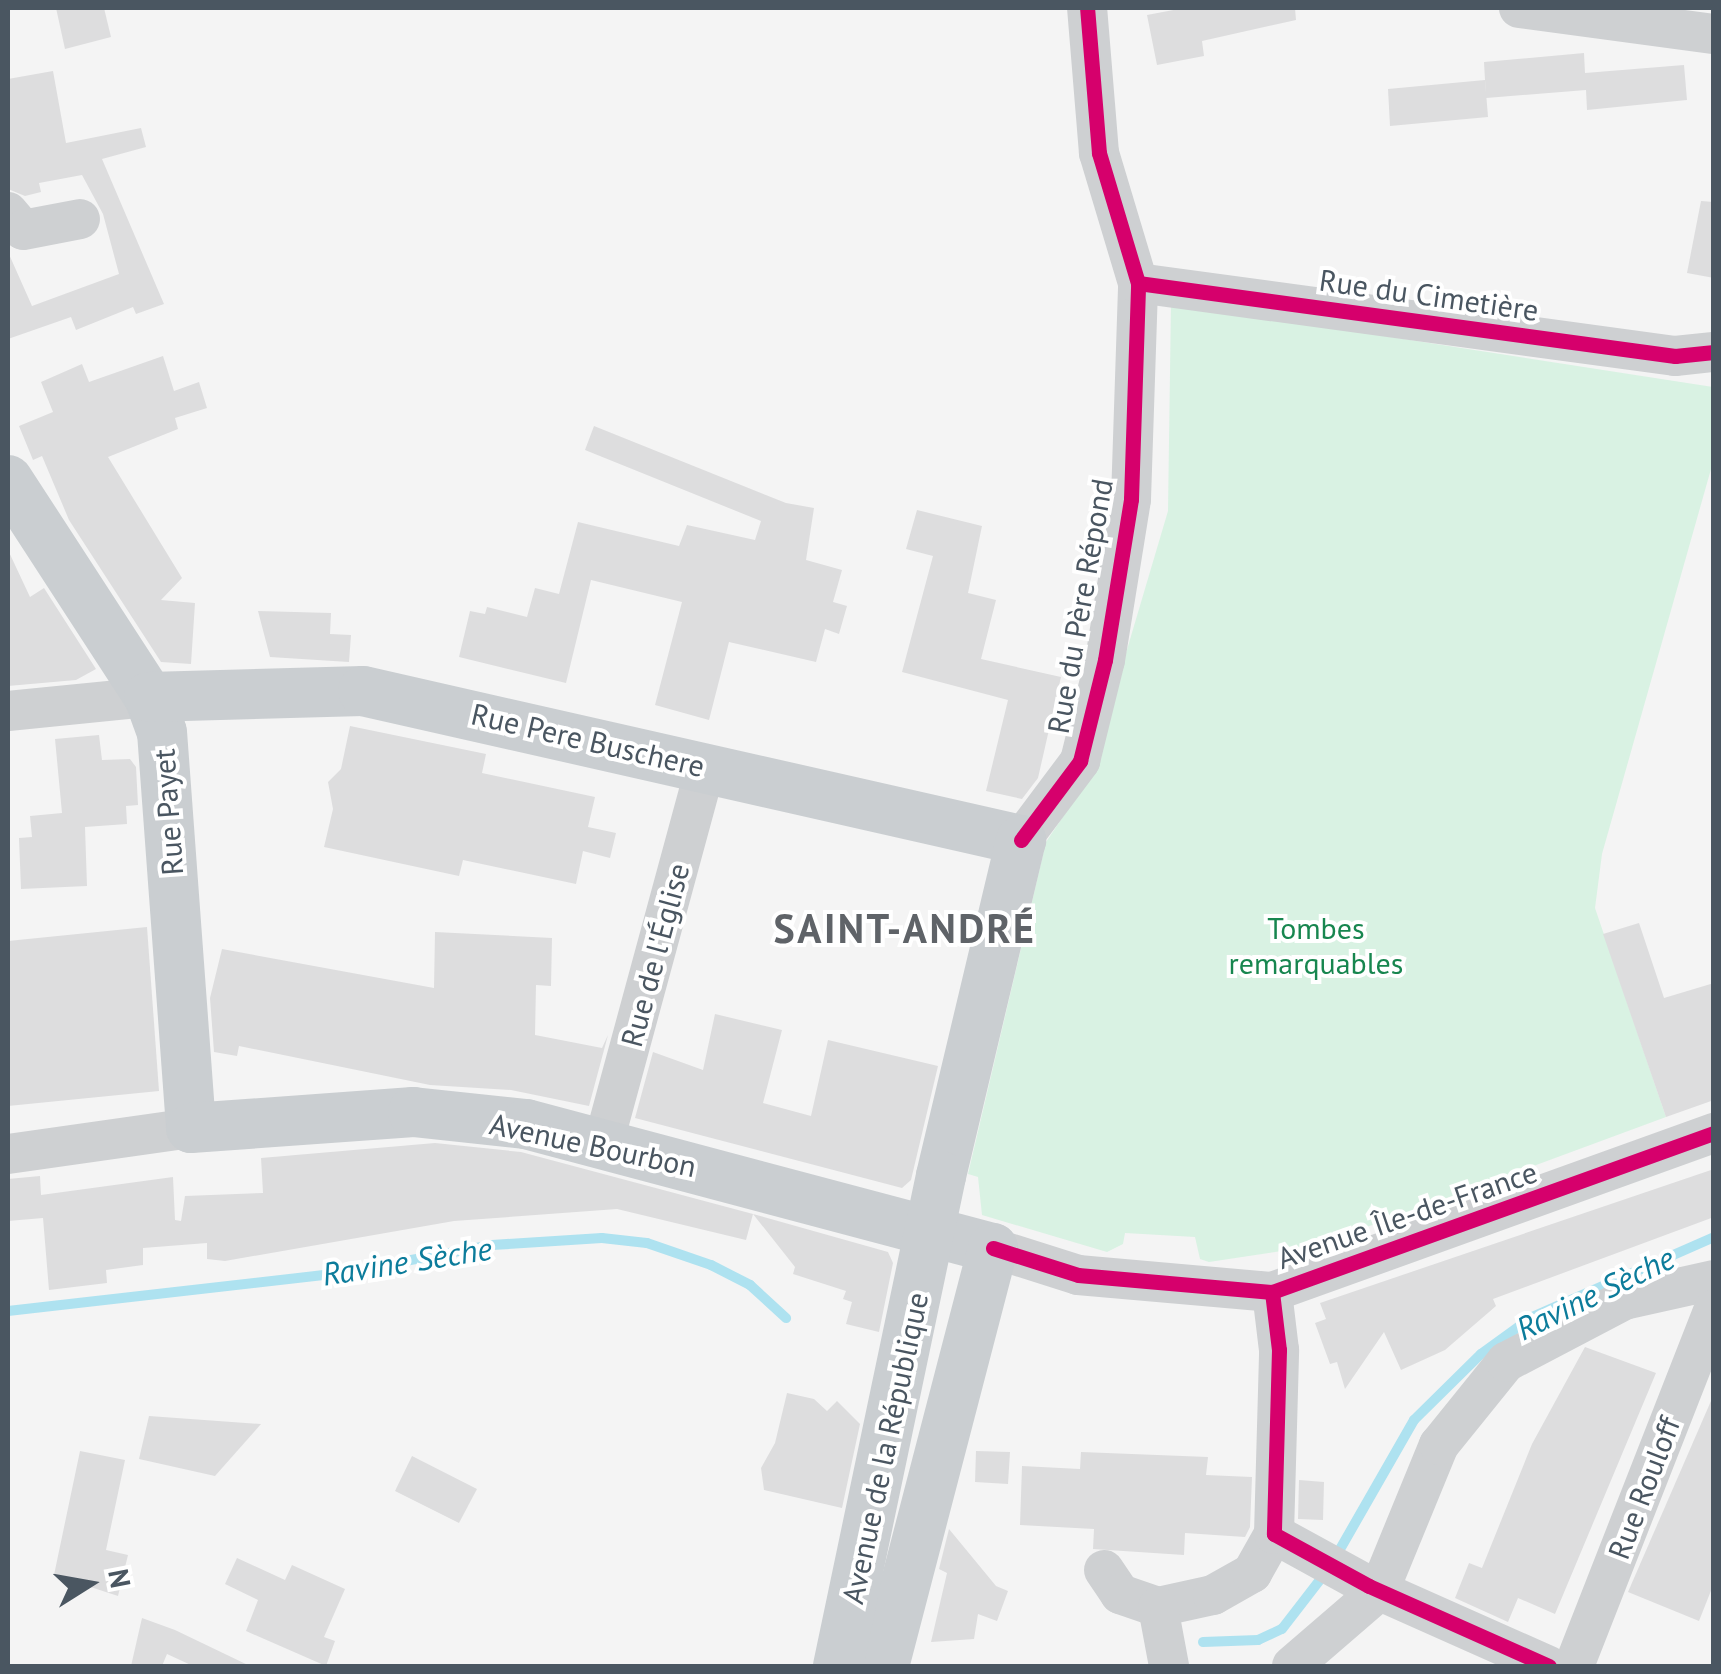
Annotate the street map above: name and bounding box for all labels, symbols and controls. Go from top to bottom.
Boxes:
street label: Rue du Cimetière [1317,262,1541,328]
street label: Rue du Père Répond [1040,476,1120,736]
street label: Rue Pere Buschere [468,696,708,784]
street label: Rue Payet [146,748,190,876]
street label: Rue de l'Église [613,859,697,1051]
district label: SAINT-ANDRÉ [773,904,1037,952]
park label: Tombes remarquables [1229,910,1403,980]
street label: Avenue Bourbon [486,1106,700,1184]
street label: Avenue Île-de-France [1272,1154,1542,1276]
water label: Ravine Sèche [319,1229,495,1293]
water label: Ravine Sèche [1510,1238,1680,1348]
street label: Avenue de la République [834,1289,936,1607]
street label: Rue Rouloff [1600,1412,1688,1564]
north arrow [40,1534,140,1634]
text: N [100,1566,140,1591]

